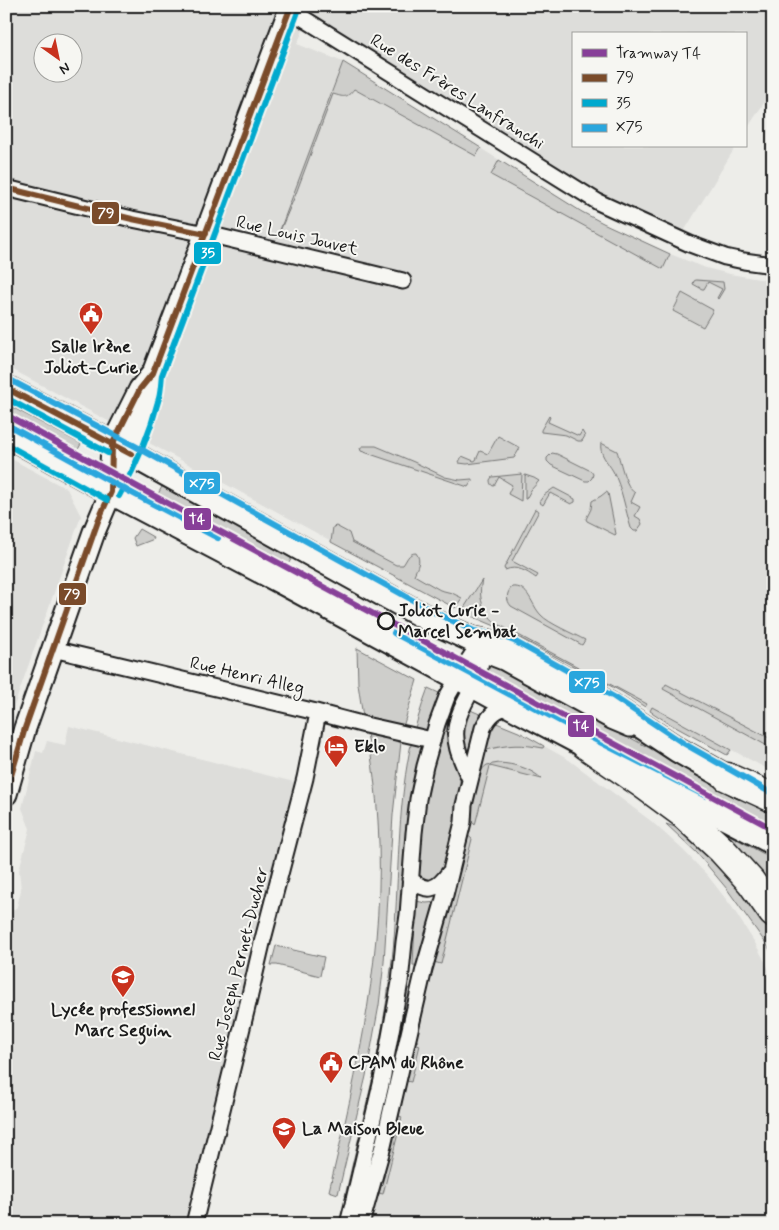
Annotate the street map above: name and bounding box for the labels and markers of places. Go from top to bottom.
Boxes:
public building icon: Salle Irène Joliot-Curie [78,301,104,335]
place label: Salle Irène Joliot-Curie [44,335,139,380]
place label: Joliot Curie - Marcel Sembat [398,599,517,644]
marker: Joliot Curie - Marcel Sembat [377,612,395,630]
hotel icon: Eklo [323,734,349,768]
place label: Eklo [354,735,385,759]
school or university icon: Lycée professionnel Marc Seguin [110,964,136,998]
place label: Lycée professionnel Marc Seguin [51,998,195,1045]
public building icon: CPAM du Rhône [318,1050,344,1084]
place label: CPAM du Rhône [348,1051,464,1075]
school or university icon: La Maison Bleue [271,1116,297,1150]
place label: La Maison Bleue [302,1117,425,1141]

